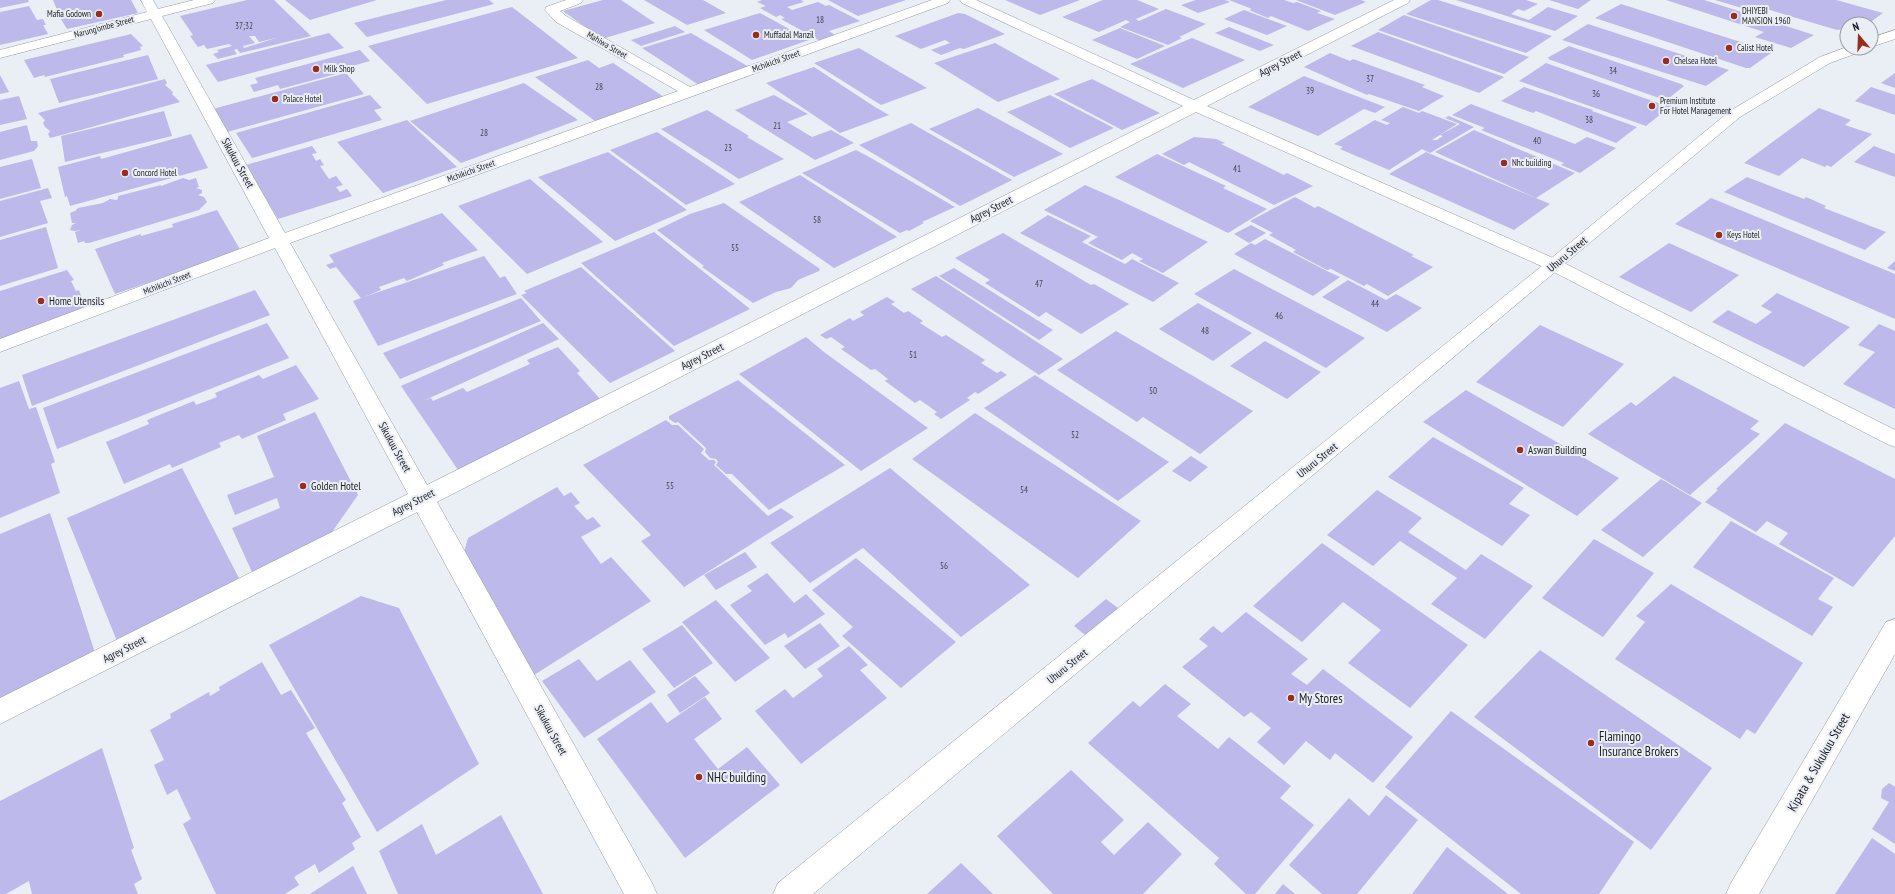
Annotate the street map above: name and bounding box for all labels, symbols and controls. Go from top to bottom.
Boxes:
place label: DHIYEBI MANSION 1960 [1742,5,1791,26]
place label: Mafia Godown [47,8,91,19]
marker: Mafia Godown [94,9,104,19]
marker: DHIYEBI MANSION 1960 [1729,11,1739,21]
street label: Narung'ombe Street [73,13,135,40]
house number: 18 [816,14,824,25]
north arrow [1839,16,1879,56]
text: N [1851,19,1861,34]
house number: 37;32 [235,20,253,31]
street label: Mahiwa Street [585,29,630,61]
place label: Muffadal Manzil [764,29,815,40]
marker: Muffadal Manzil [751,30,761,40]
place label: Calist Hotel [1737,42,1774,53]
marker: Calist Hotel [1724,43,1734,53]
street label: Agrey Street [1256,46,1304,80]
street label: Mchikichi Street [750,47,802,74]
place label: Chelsea Hotel [1674,55,1718,66]
marker: Chelsea Hotel [1661,56,1671,66]
place label: Milk Shop [324,63,355,74]
marker: Milk Shop [311,64,321,74]
house number: 34 [1609,65,1617,76]
house number: 37 [1366,73,1374,84]
house number: 28 [595,81,603,92]
house number: 39 [1306,85,1314,96]
house number: 36 [1592,88,1600,99]
place label: Palace Hotel [283,93,323,104]
marker: Palace Hotel [270,94,280,104]
place label: Premium Institute For Hotel Management [1660,95,1732,116]
marker: Premium Institute For Hotel Management [1647,101,1657,111]
house number: 38 [1585,114,1593,125]
house number: 21 [773,120,781,131]
house number: 28 [480,127,488,138]
house number: 40 [1533,135,1541,146]
street label: Sikukuu Street [219,136,257,190]
house number: 23 [724,142,732,153]
street label: Mchikichi Street [445,157,497,184]
place label: Nhc building [1512,157,1551,168]
marker: Nhc building [1499,158,1509,168]
house number: 41 [1233,163,1241,174]
place label: Concord Hotel [133,167,178,178]
marker: Concord Hotel [120,168,130,178]
street label: Agrey Street [967,192,1015,226]
house number: 58 [813,214,821,225]
place label: Keys Hotel [1727,229,1761,240]
marker: Keys Hotel [1714,230,1724,240]
street label: Uhuru Street [1544,233,1590,275]
house number: 55 [731,242,739,253]
street label: Mchikichi Street [142,268,193,297]
house number: 47 [1035,278,1043,289]
place label: Home Utensils [49,294,104,308]
marker: Home Utensils [36,296,46,306]
house number: 44 [1371,298,1379,309]
house number: 46 [1275,310,1283,321]
house number: 48 [1201,325,1209,336]
street label: Agrey Street [678,339,726,373]
house number: 51 [909,349,917,360]
house number: 50 [1149,385,1157,396]
street label: Sikukuu Street [376,420,414,474]
house number: 52 [1071,429,1079,440]
street label: Uhuru Street [1294,439,1340,481]
place label: Aswan Building [1528,443,1587,457]
marker: Aswan Building [1515,445,1525,455]
place label: Golden Hotel [311,479,361,493]
house number: 55 [666,480,674,491]
marker: Golden Hotel [298,481,308,491]
house number: 54 [1020,484,1028,495]
street label: Agrey Street [389,485,437,519]
house number: 56 [940,560,948,571]
street label: Agrey Street [100,632,148,666]
street label: Uhuru Street [1044,645,1090,687]
place label: My Stores [1299,690,1343,707]
marker: My Stores [1286,693,1296,703]
street label: Sikukuu Street [532,703,570,757]
street label: Kipata & Sukukuu Street [1783,710,1854,814]
place label: Flamingo Insurance Brokers [1599,728,1678,760]
marker: Flamingo Insurance Brokers [1586,738,1596,748]
place label: NHC building [707,769,766,786]
marker: NHC building [694,772,704,782]

